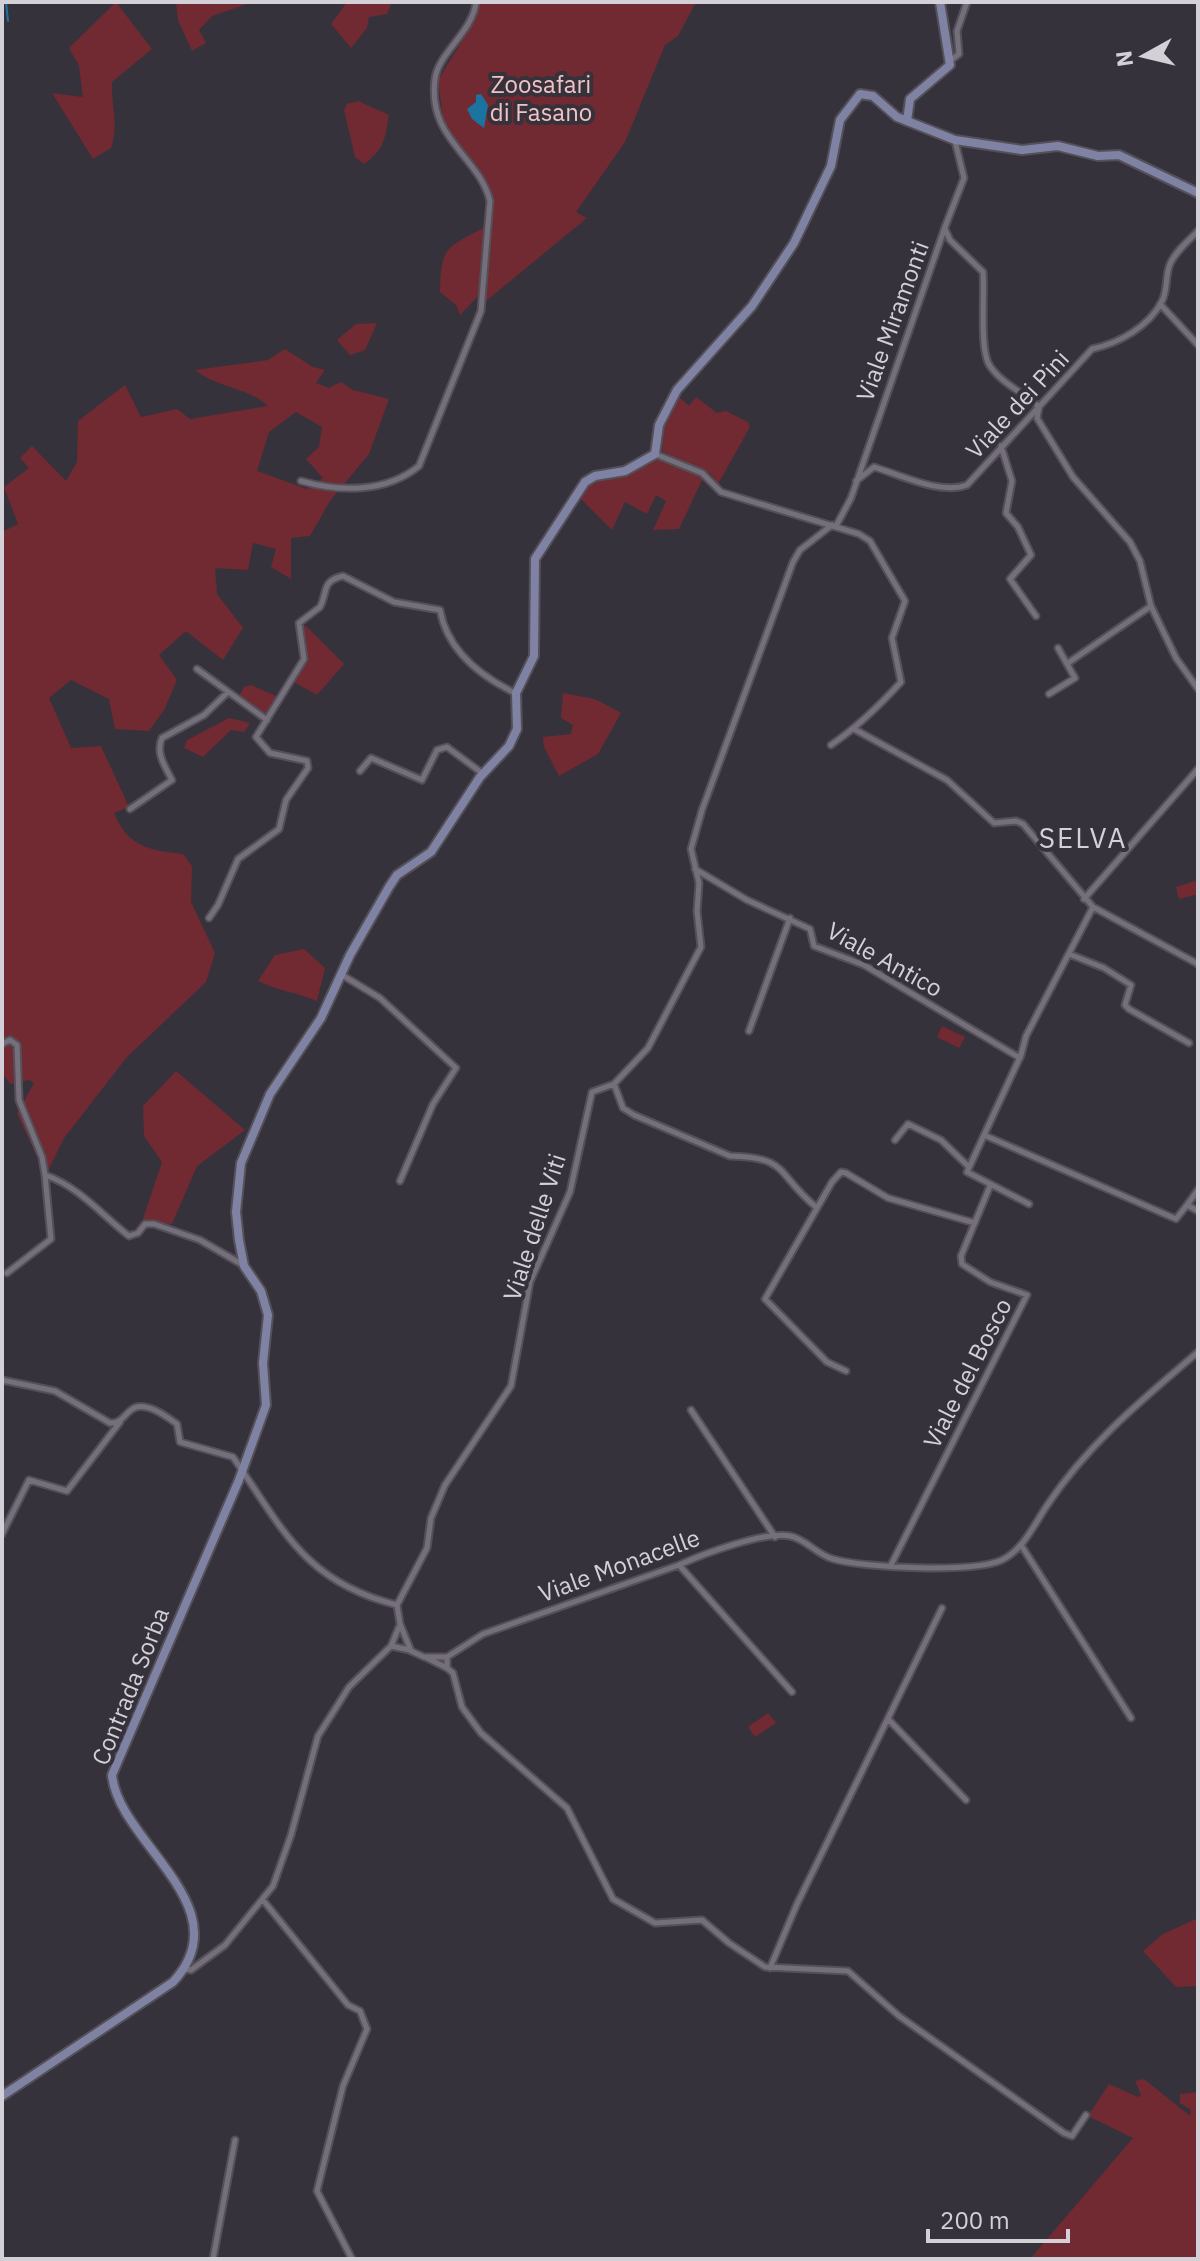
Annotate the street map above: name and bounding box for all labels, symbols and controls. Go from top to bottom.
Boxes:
north arrow [1104,16,1184,96]
text: N [1108,49,1139,69]
park label: Zoosafari di Fasano [490,68,592,128]
street label: Viale Miramonti [848,236,936,406]
street label: Viale dei Pini [958,343,1076,465]
district label: SELVA [1039,819,1127,856]
street label: Viale Antico [821,914,949,1004]
street label: Viale delle Viti [495,1149,573,1305]
street label: Viale del Bosco [915,1293,1019,1453]
street label: Viale Monacelle [534,1521,704,1609]
street label: Contrada Sorba [84,1602,176,1770]
scale bar [928,2193,1068,2243]
text: 200 m [940,2204,1010,2236]

